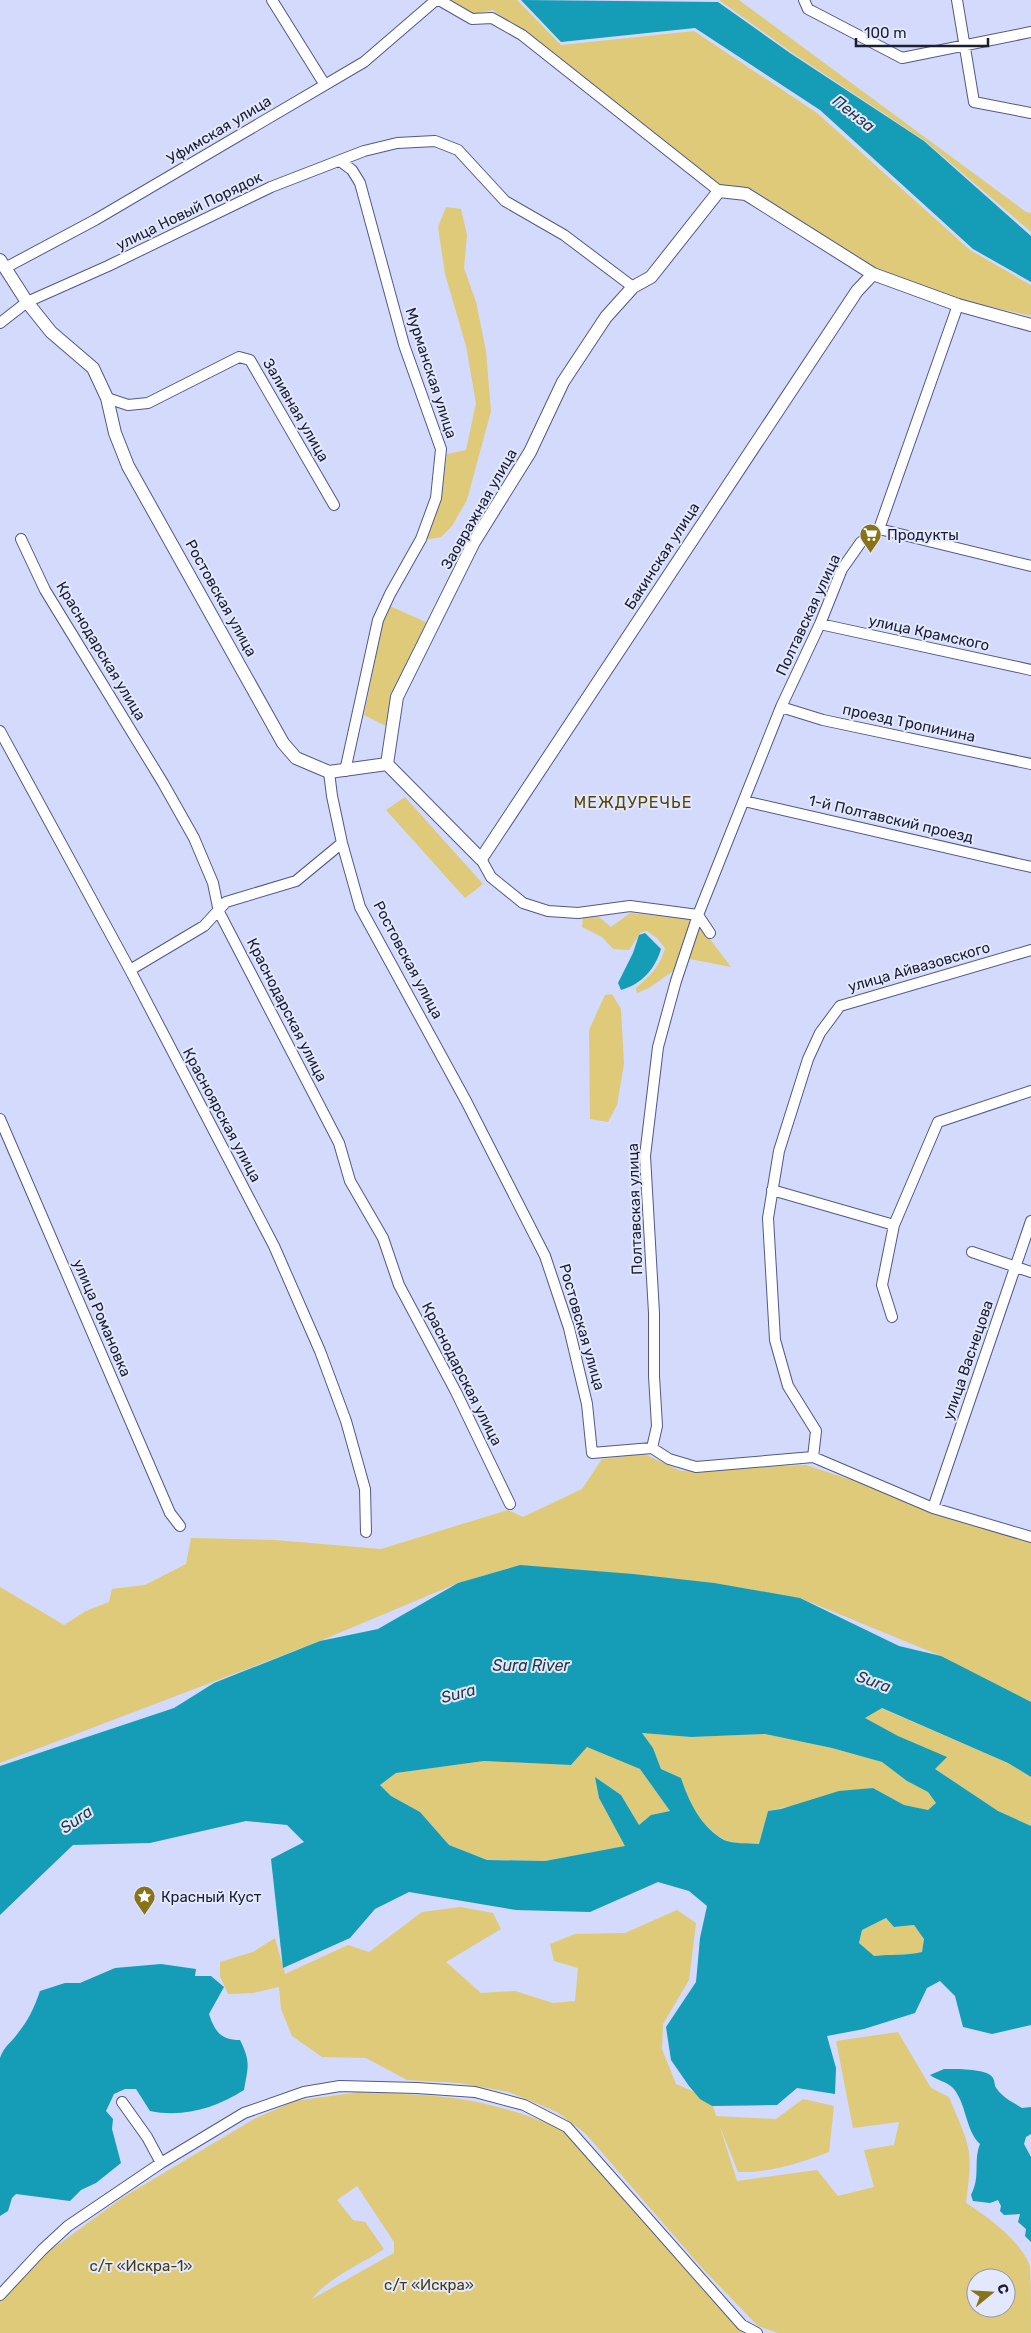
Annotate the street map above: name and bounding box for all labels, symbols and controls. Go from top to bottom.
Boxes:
scale bar [856,15,988,47]
text: 100 m [864,24,906,42]
water label: Пенза [829,91,878,136]
street label: Уфимская улица [164,92,274,168]
street label: улица Новый Порядок [113,168,265,254]
street label: Мурманская улица [401,305,461,441]
street label: Заливная улица [259,355,333,465]
street label: Заовражная улица [437,446,521,572]
street label: Бакинская улица [621,499,703,613]
supermarket icon: Продукты [859,523,883,554]
place label: Продукты [887,526,959,544]
street label: Ростовская улица [181,536,261,660]
street label: Полтавская улица [772,551,844,679]
street label: Краснодарская улица [52,578,150,724]
street label: улица Крамского [867,611,991,655]
street label: проезд Тропинина [841,700,977,746]
street label: 1-й Полтавский проезд [807,791,975,847]
district label: МЕЖДУРЕЧЬЕ [574,793,692,812]
street label: Ростовская улица [369,898,447,1022]
street label: Краснодарская улица [243,935,331,1085]
street label: улица Айвазовского [846,938,992,996]
street label: Красноярская улица [179,1045,265,1185]
street label: Полтавская улица [624,1143,646,1275]
street label: улица Романовка [69,1256,135,1380]
street label: Ростовская улица [555,1262,609,1392]
street label: улица Васнецова [939,1298,997,1422]
street label: Краснодарская улица [418,1299,506,1449]
water label: Sura River [493,1656,570,1675]
water label: Sura [854,1667,894,1696]
water label: Sura [439,1680,478,1707]
water label: Sura [56,1802,96,1837]
place icon: Красный Куст [133,1885,157,1916]
place label: Красный Куст [161,1888,262,1906]
park label: с/т «Искра-1» [90,2257,192,2275]
north arrow [966,2268,1016,2318]
park label: с/т «Искра» [384,2276,474,2294]
text: С [993,2282,1013,2297]

